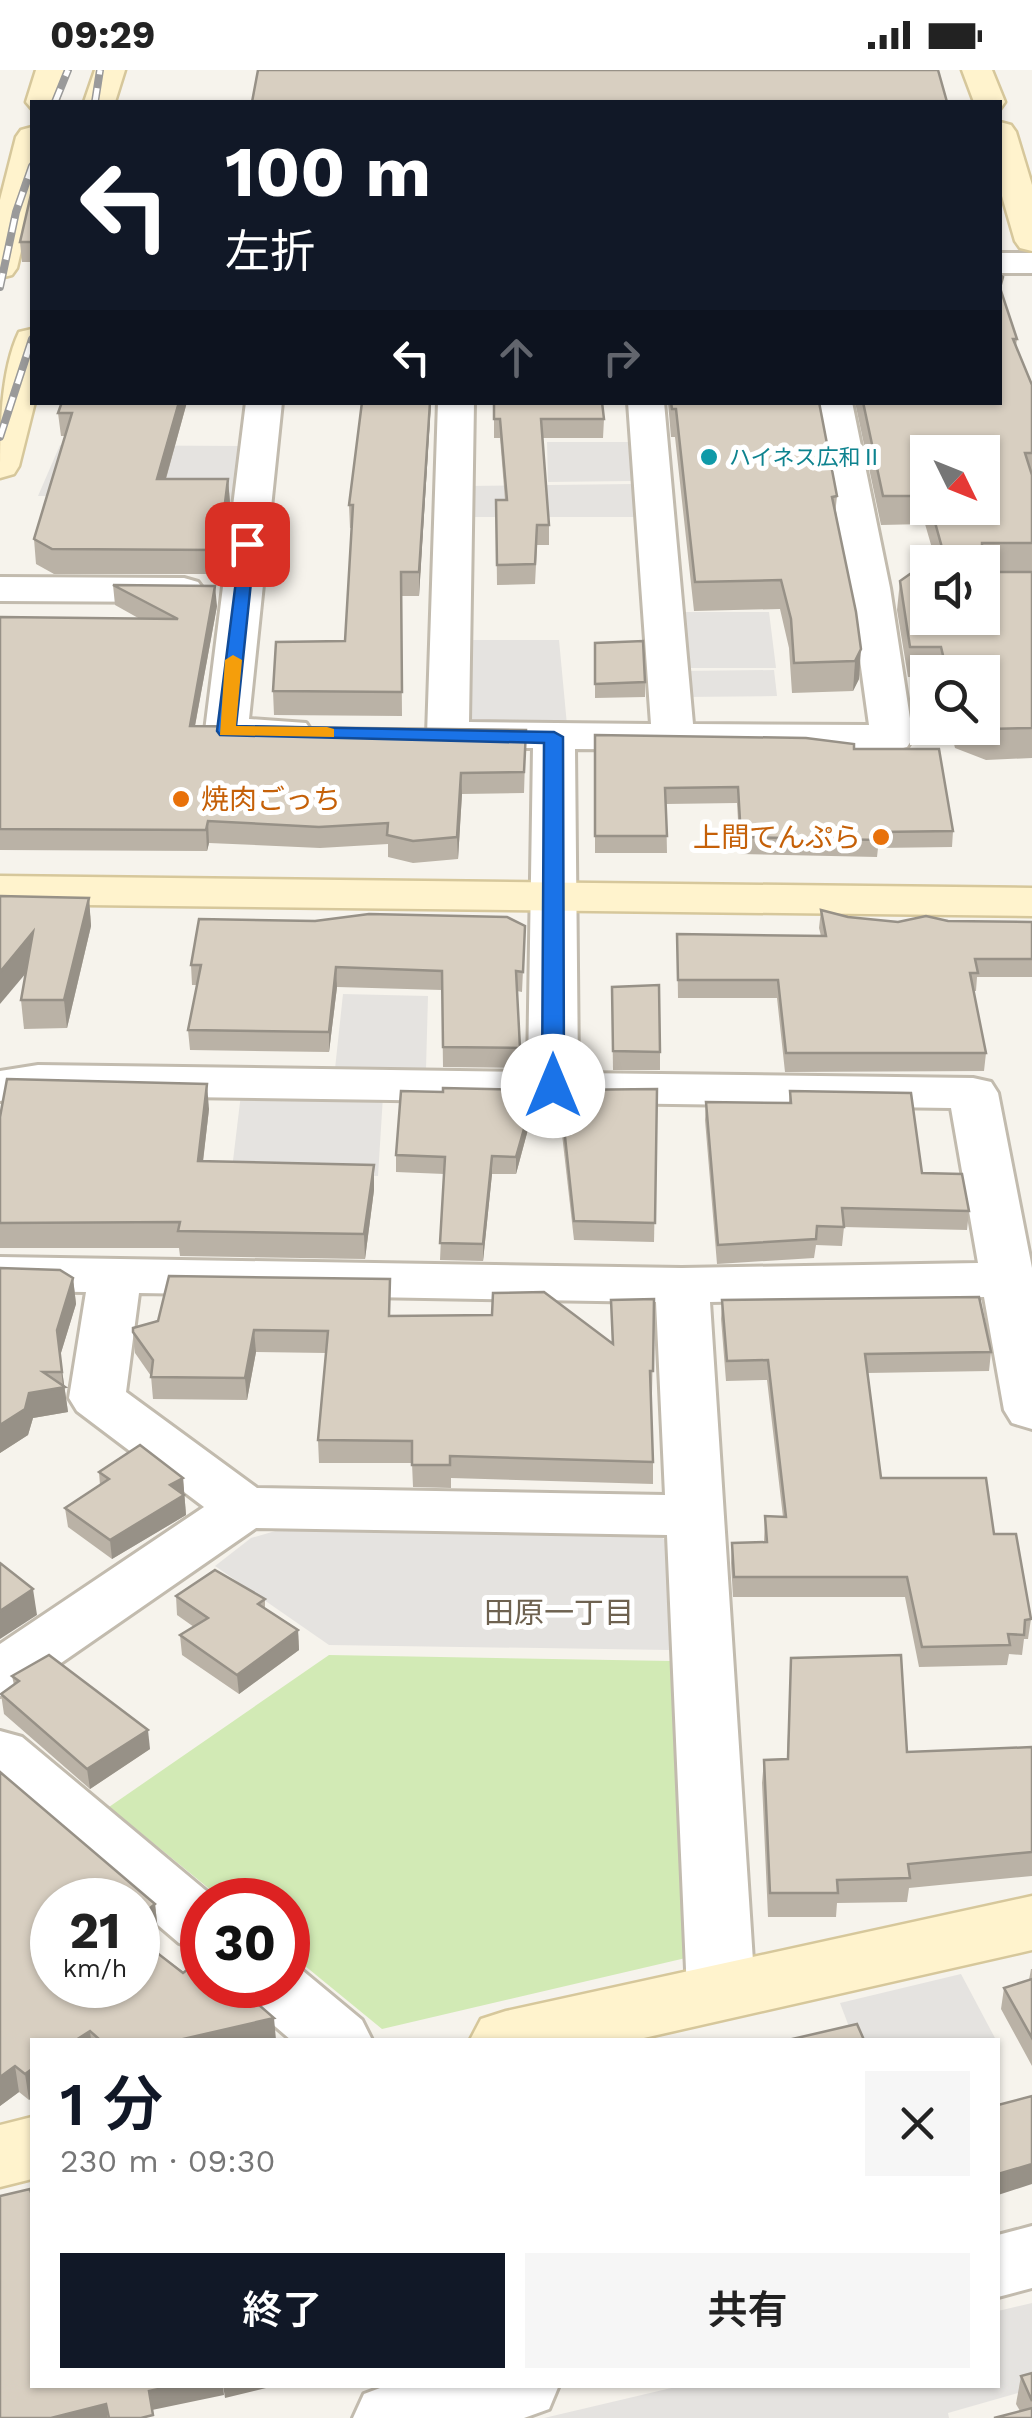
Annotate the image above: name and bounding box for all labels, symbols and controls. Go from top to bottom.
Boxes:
text: 09:29 [50,13,155,57]
text: 100 m [225,131,431,213]
icon: left [60,140,190,270]
text: 左折 [225,225,315,278]
icon: left [384,330,439,385]
icon: ahead [489,330,544,385]
icon: right [594,330,649,385]
north arrow [910,435,1000,525]
map controls [910,435,1000,745]
place label: ハイネス広和Ⅱ [729,445,883,470]
marker: ハイネス広和Ⅱ [698,446,720,468]
pin [205,502,290,587]
icon: arrive [220,517,275,572]
button: sound [910,545,1000,635]
button: search [910,655,1000,745]
place label: 焼肉ごっち [201,783,341,816]
marker: 焼肉ごっち [170,788,192,810]
place label: 上間てんぷら [693,821,861,854]
marker: 上間てんぷら [870,826,892,848]
position arrow [501,1034,605,1138]
district label: 田原一丁目 [484,1595,634,1630]
speed limit sign: 30 [180,1878,310,2008]
text: 21 [69,1901,121,1960]
text: km/h [63,1954,127,1983]
text: 1 分 [60,2069,163,2140]
button: close [865,2071,970,2176]
text: 230 m · 09:30 [60,2142,275,2180]
button: 終了 [60,2253,505,2368]
button: 共有 [525,2253,970,2368]

